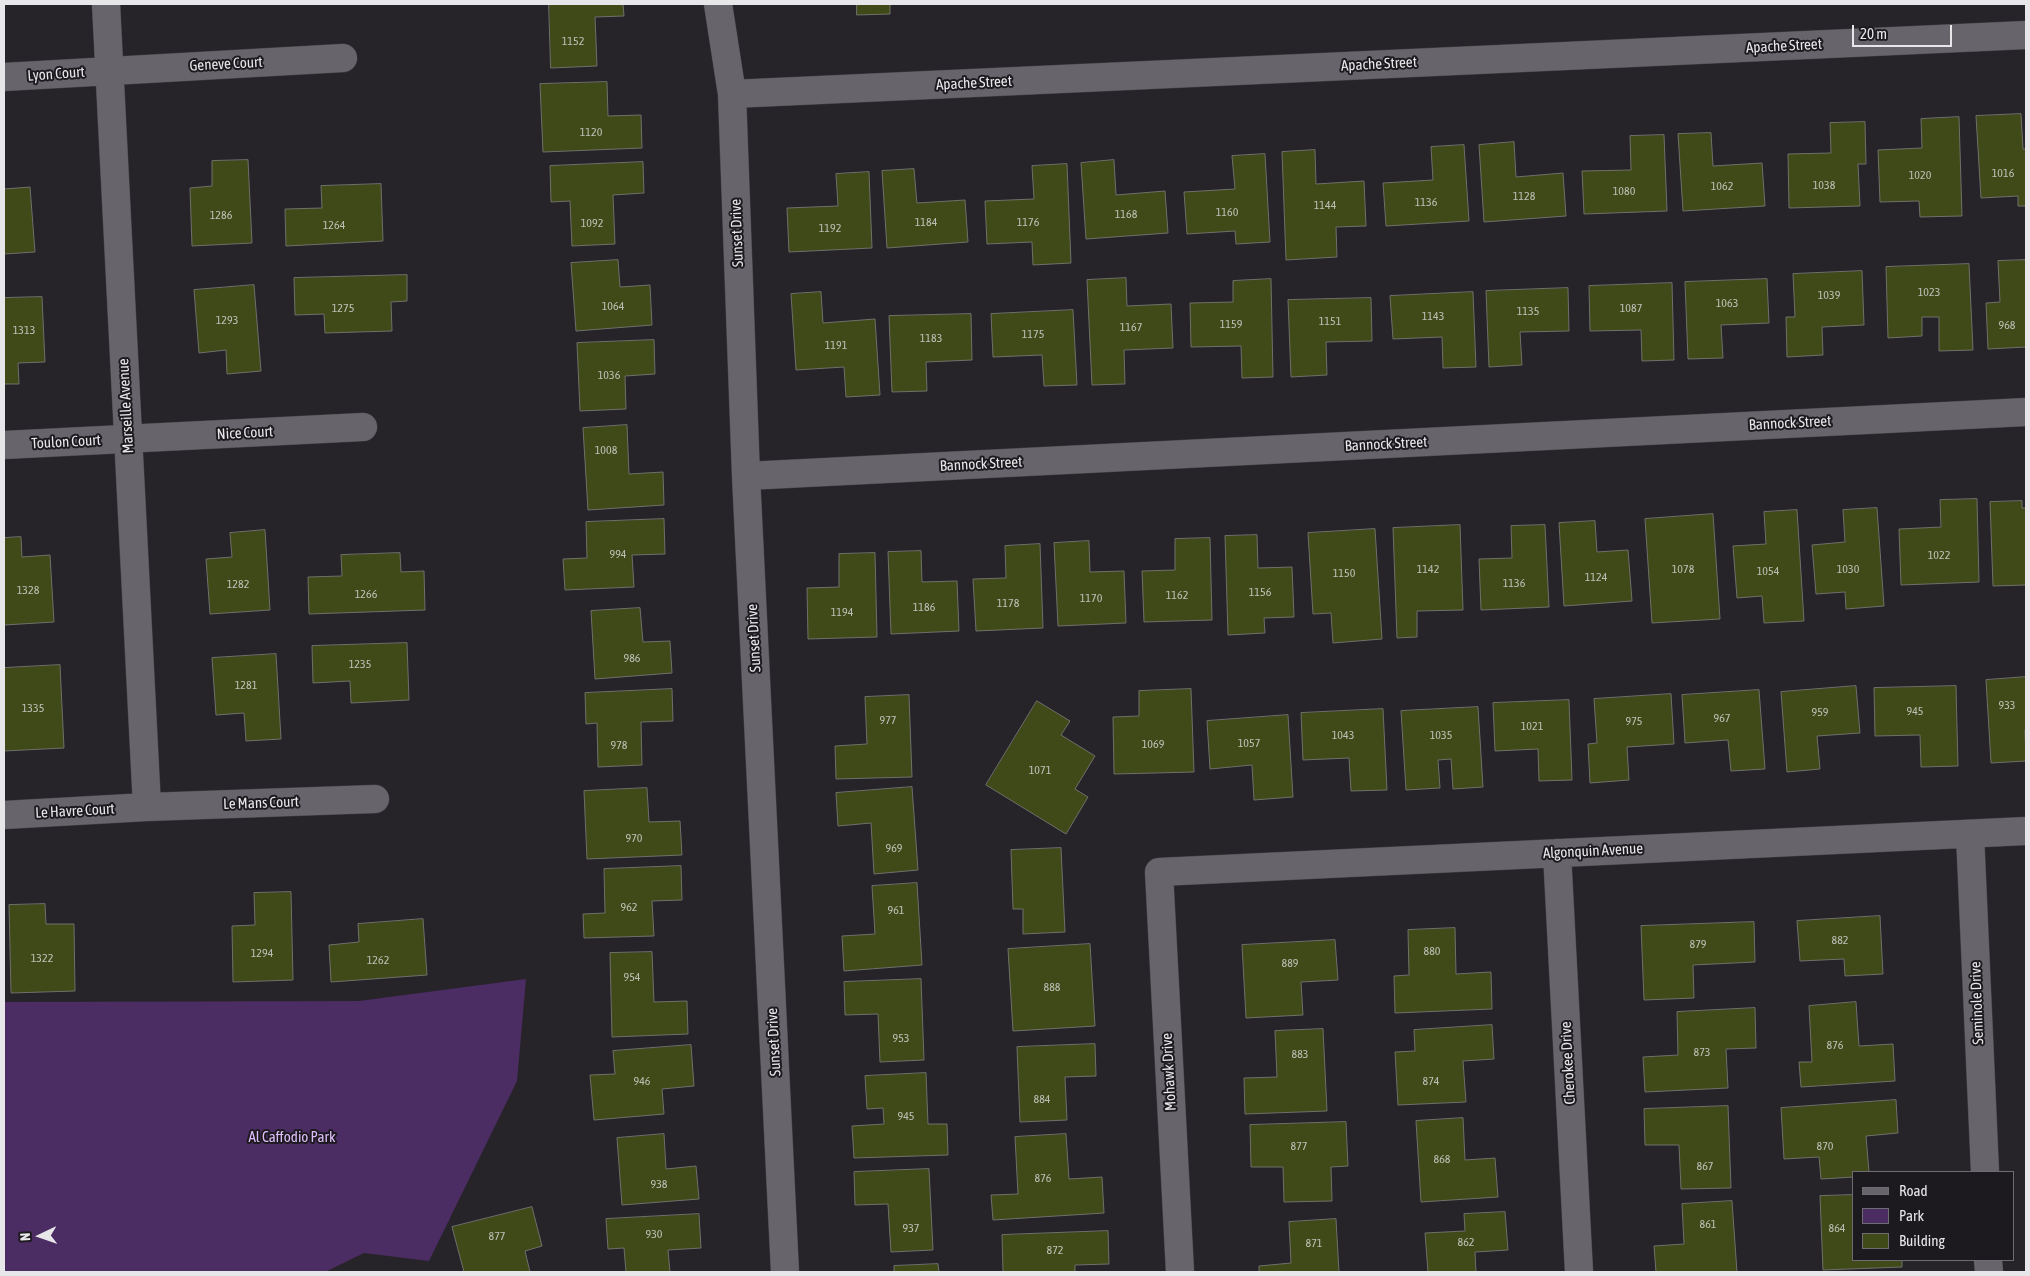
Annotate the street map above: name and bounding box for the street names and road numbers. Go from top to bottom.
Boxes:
street label: Apache Street [1746,35,1822,57]
street label: Geneve Court [189,53,263,75]
street label: Apache Street [1341,53,1417,75]
street label: Lyon Court [27,63,85,85]
street label: Apache Street [936,72,1012,94]
street label: Sunset Drive [727,198,747,268]
street label: Marseille Avenue [115,358,137,454]
street label: Bannock Street [1748,412,1832,434]
street label: Nice Court [216,423,274,443]
street label: Toulon Court [31,431,101,453]
street label: Bannock Street [1344,433,1428,455]
street label: Bannock Street [939,453,1023,475]
street label: Sunset Drive [743,603,765,673]
street label: Le Mans Court [223,793,299,813]
street label: Le Havre Court [35,800,115,822]
street label: Algonquin Avenue [1542,839,1644,863]
street label: Seminole Drive [1967,961,1987,1045]
street label: Sunset Drive [763,1007,785,1077]
street label: Cherokee Drive [1557,1021,1579,1105]
street label: Mohawk Drive [1158,1033,1180,1111]

